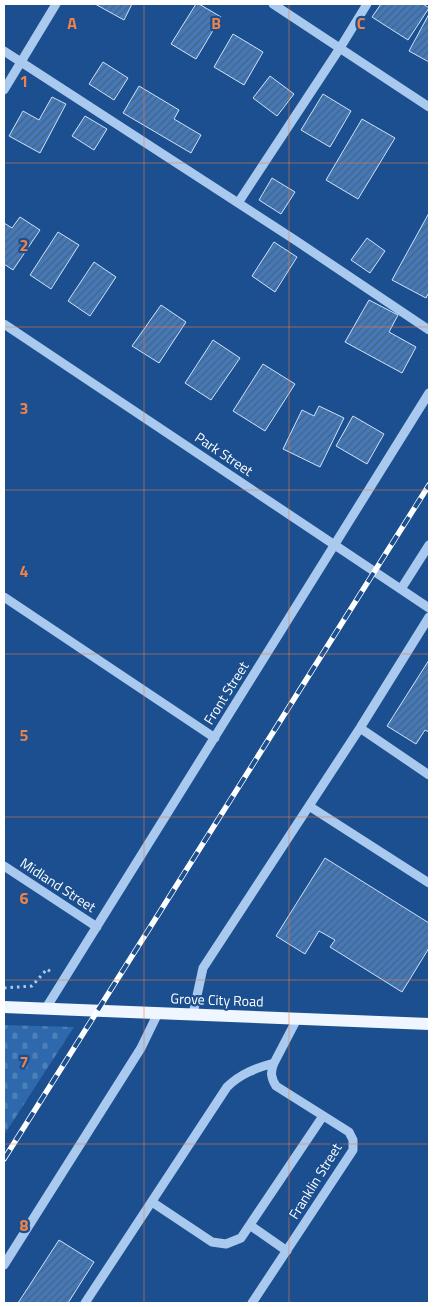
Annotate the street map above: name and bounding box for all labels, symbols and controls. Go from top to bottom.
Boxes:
text: A [67,11,77,35]
text: B [211,11,221,35]
text: C [357,11,366,35]
text: 1 [20,69,28,93]
text: 2 [20,233,28,257]
text: 3 [20,396,28,420]
street label: Park Street [191,426,258,481]
text: 4 [20,559,29,583]
street label: Front Street [198,657,253,728]
text: 5 [20,723,29,747]
street label: Midland Street [16,852,100,917]
text: 6 [20,886,29,910]
street label: Grove City Road [170,987,264,1012]
text: 7 [20,1050,28,1074]
street label: Franklin Street [283,1139,346,1223]
text: 8 [20,1213,29,1237]

